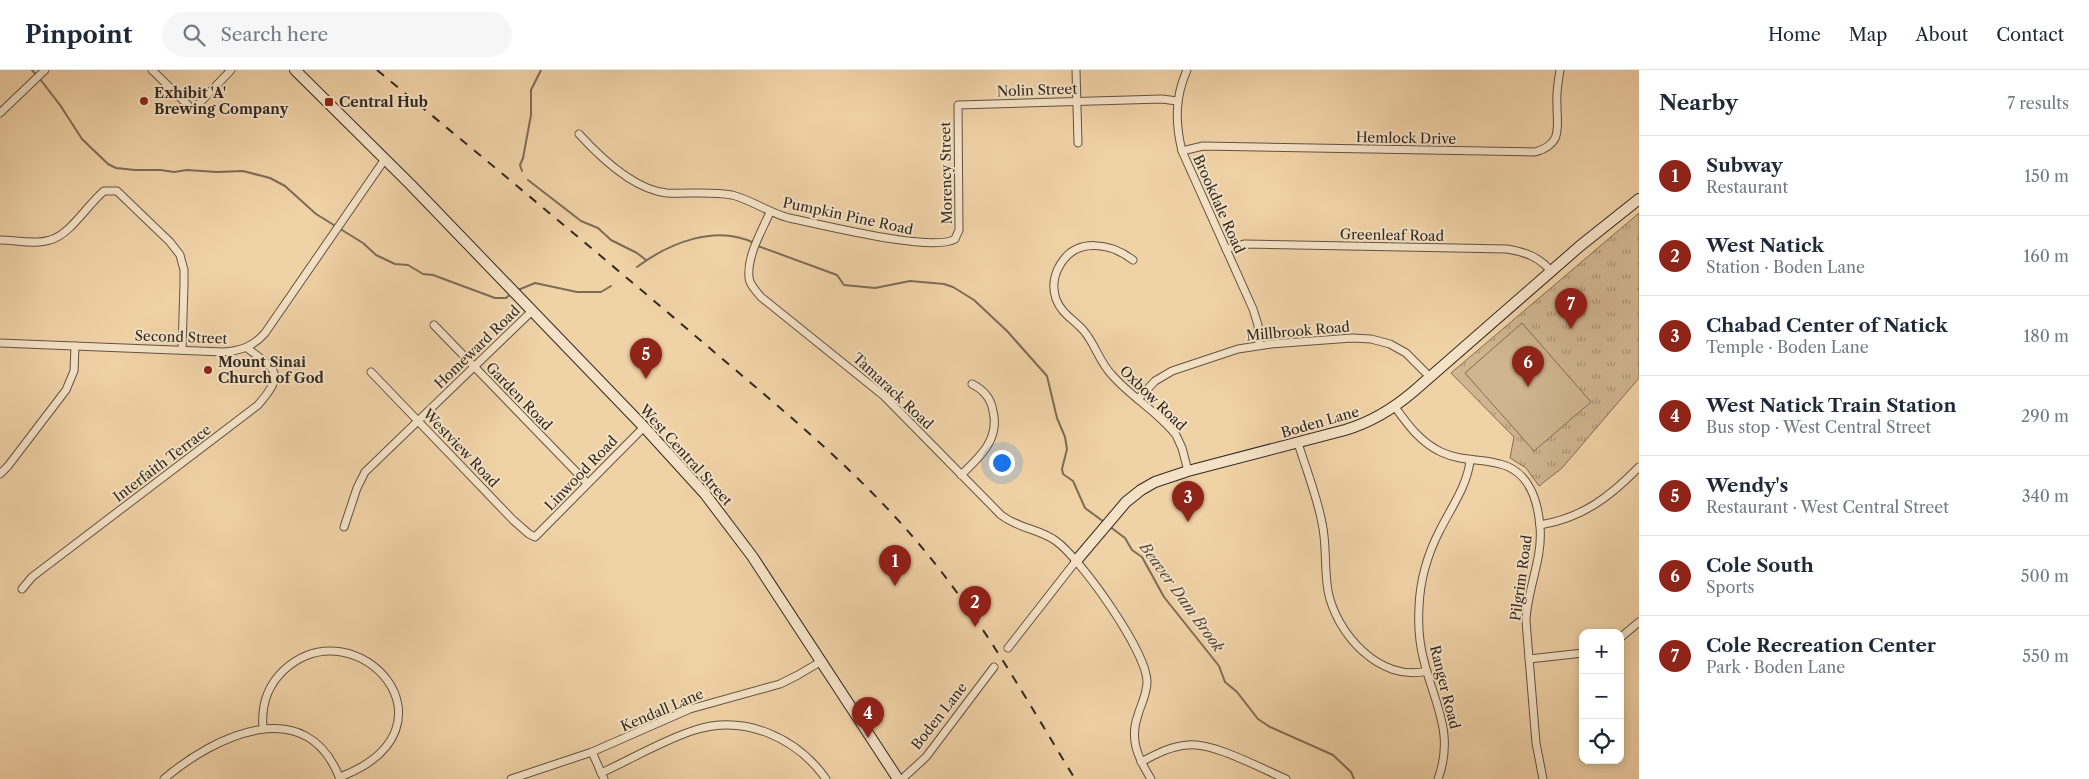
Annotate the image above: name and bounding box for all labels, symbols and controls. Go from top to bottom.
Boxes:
search box [162,12,512,57]
text: Pinpoint [25,20,132,49]
icon: search [180,21,208,49]
text: Search here [220,23,328,46]
text: Home [1768,24,1821,46]
text: Map [1849,24,1887,46]
text: About [1915,24,1968,46]
text: Contact [1996,24,2064,46]
street label: Nolin Street [997,80,1078,100]
place label: Exhibit 'A' Brewing Company [154,84,289,118]
text: Nearby [1659,90,1738,115]
place label: Central Hub [339,93,428,111]
text: 7 results [2007,93,2069,113]
marker: Exhibit 'A' Brewing Company [138,95,150,107]
marker: Central Hub [323,96,335,108]
street label: Morency Street [936,121,956,224]
street label: Hemlock Drive [1356,128,1457,148]
street label: Brookdale Road [1189,152,1249,257]
text: Subway [1706,154,1783,177]
text: 1 [1671,166,1679,186]
text: 150 m [2024,166,2069,186]
text: Restaurant [1706,177,1788,197]
street label: Pumpkin Pine Road [781,193,915,239]
street label: Greenleaf Road [1340,225,1445,245]
text: West Natick [1706,234,1824,257]
text: 2 [1670,246,1680,266]
text: 160 m [2024,246,2069,266]
text: Station · Boden Lane [1706,257,1865,277]
pin: 7 [1555,288,1587,329]
street label: Homeward Road [430,301,524,392]
text: Chabad Center of Natick [1706,314,1948,337]
street label: Millbrook Road [1245,317,1351,345]
street label: Second Street [134,326,228,348]
text: 3 [1670,326,1680,346]
text: 180 m [2023,326,2069,346]
text: Temple · Boden Lane [1706,337,1869,357]
pin: 5 [630,338,662,379]
pin: 6 [1512,346,1544,387]
street label: Tamarack Road [849,349,937,433]
place label: Mount Sinai Church of God [218,353,325,387]
street label: Garden Road [482,358,556,434]
street label: Oxbow Road [1116,362,1190,435]
marker: Mount Sinai Church of God [202,364,214,376]
text: West Natick Train Station [1706,394,1956,417]
street label: West Central Street [635,400,736,509]
street label: Boden Lane [1279,402,1361,442]
street label: Westview Road [418,404,503,491]
text: 4 [1670,406,1680,426]
text: 290 m [2021,406,2069,426]
text: Bus stop · West Central Street [1706,417,1931,437]
street label: Interfaith Terrace [110,420,215,506]
street label: Linwood Road [541,431,622,514]
your location [989,450,1015,476]
text: Wendy's [1706,474,1788,497]
pin: 3 [1172,481,1204,522]
text: 5 [1671,486,1679,506]
text: 340 m [2022,486,2069,506]
text: Restaurant · West Central Street [1706,497,1949,517]
street label: Pilgrim Road [1506,533,1536,622]
water label: Beaver Dam Brook [1135,537,1228,656]
pin: 1 [879,545,911,586]
text: Cole South [1706,554,1814,577]
text: 6 [1670,566,1680,586]
text: 500 m [2021,566,2069,586]
text: Sports [1706,577,1755,597]
pin: 2 [959,586,991,627]
map controls [1579,629,1624,764]
button: + [1579,629,1624,674]
text: Cole Recreation Center [1706,634,1936,657]
street label: Ranger Road [1426,643,1464,731]
text: 7 [1671,646,1679,666]
text: 550 m [2022,646,2069,666]
text: Park · Boden Lane [1706,657,1845,677]
button: − [1579,674,1624,719]
street label: Boden Lane [907,679,971,753]
street label: Kendall Lane [618,684,706,736]
pin: 4 [852,697,884,738]
button: locate [1579,719,1624,764]

